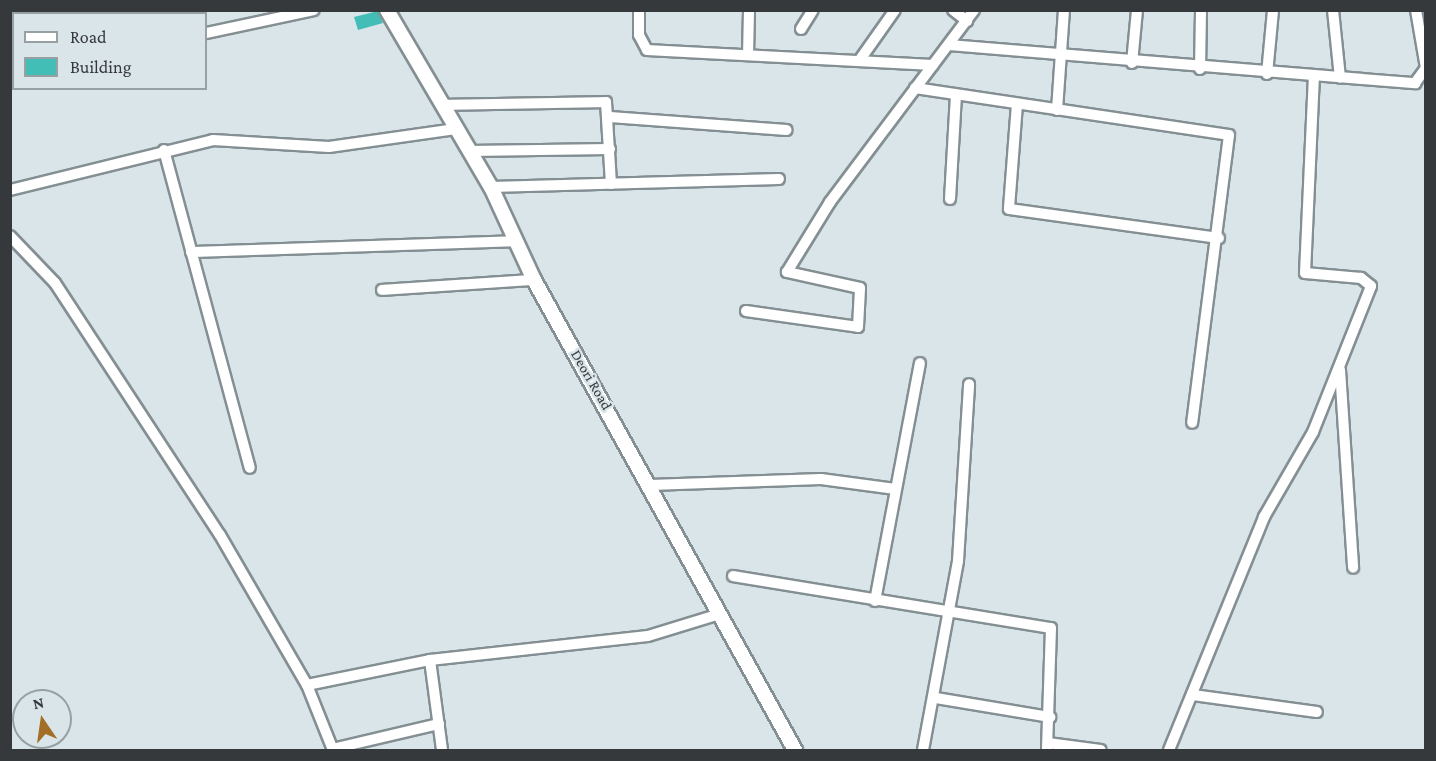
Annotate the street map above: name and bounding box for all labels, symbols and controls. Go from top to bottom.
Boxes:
legend [12,12,207,90]
text: Road [70,27,107,47]
text: Building [70,57,131,77]
street label: Deori Road [567,347,615,413]
north arrow [12,689,72,749]
text: N [31,693,46,712]

